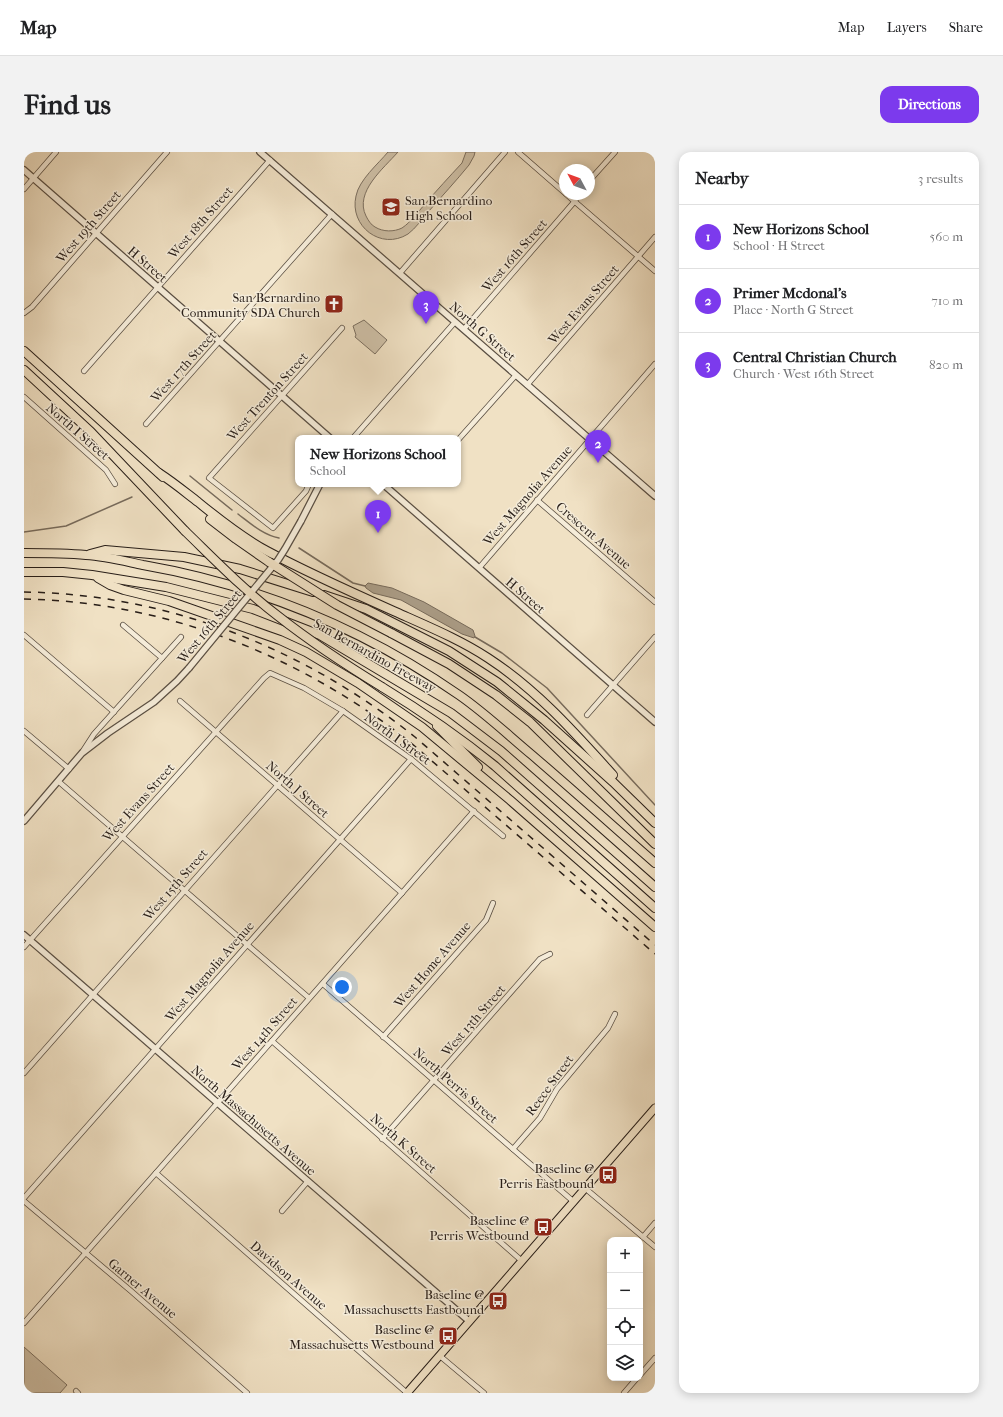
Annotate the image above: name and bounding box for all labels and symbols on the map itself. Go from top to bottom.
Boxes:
north arrow [559,164,595,200]
street label: West 18th Street [164,183,236,262]
street label: West 19th Street [52,187,124,266]
place label: San Bernardino High School [405,193,493,223]
school or university icon: San Bernardino High School [380,196,402,218]
street label: West 16th Street [478,216,550,295]
street label: H Street [125,243,171,286]
street label: West Evans Street [544,261,622,348]
place label: San Bernardino Community SDA Church [181,290,321,320]
pin: 3 [413,291,439,324]
church icon: San Bernardino Community SDA Church [323,293,345,315]
street label: North G Street [447,299,519,364]
street label: West 17th Street [147,327,219,406]
street label: West Trenton Street [223,349,311,444]
street label: North I Street [43,400,113,463]
pin: 2 [585,430,611,463]
street label: West Magnolia Avenue [479,442,575,549]
street label: Crescent Avenue [553,499,635,572]
pin: 1 [365,500,391,533]
street label: H Street [503,574,549,617]
street label: West 16th Street [174,586,245,667]
street label: San Bernardino Freeway [311,616,440,696]
street label: North I Street [361,709,434,768]
street label: North J Street [263,758,332,821]
street label: West Evans Street [99,760,178,845]
street label: West 15th Street [140,845,211,924]
street label: West Magnolia Avenue [161,918,257,1025]
street label: West Home Avenue [390,918,474,1011]
your location [332,977,352,997]
street label: West 13th Street [438,981,509,1060]
street label: West 14th Street [228,993,300,1074]
street label: North Perris Street [410,1045,501,1126]
street label: Reece Street [522,1052,577,1119]
street label: North Massachusetts Avenue [188,1062,319,1179]
street label: North K Street [367,1110,440,1176]
place label: Baseline @ Perris Eastbound [499,1161,595,1191]
bus stop icon: Baseline @ Perris Eastbound [597,1164,619,1186]
place label: Baseline @ Perris Westbound [430,1213,530,1243]
bus stop icon: Baseline @ Perris Westbound [532,1216,554,1238]
street label: Davidson Avenue [247,1238,330,1313]
street label: Garner Avenue [105,1255,180,1322]
place label: Baseline @ Massachusetts Eastbound [344,1287,485,1317]
bus stop icon: Baseline @ Massachusetts Eastbound [487,1290,509,1312]
place label: Baseline @ Massachusetts Westbound [289,1322,435,1352]
bus stop icon: Baseline @ Massachusetts Westbound [437,1325,459,1347]

